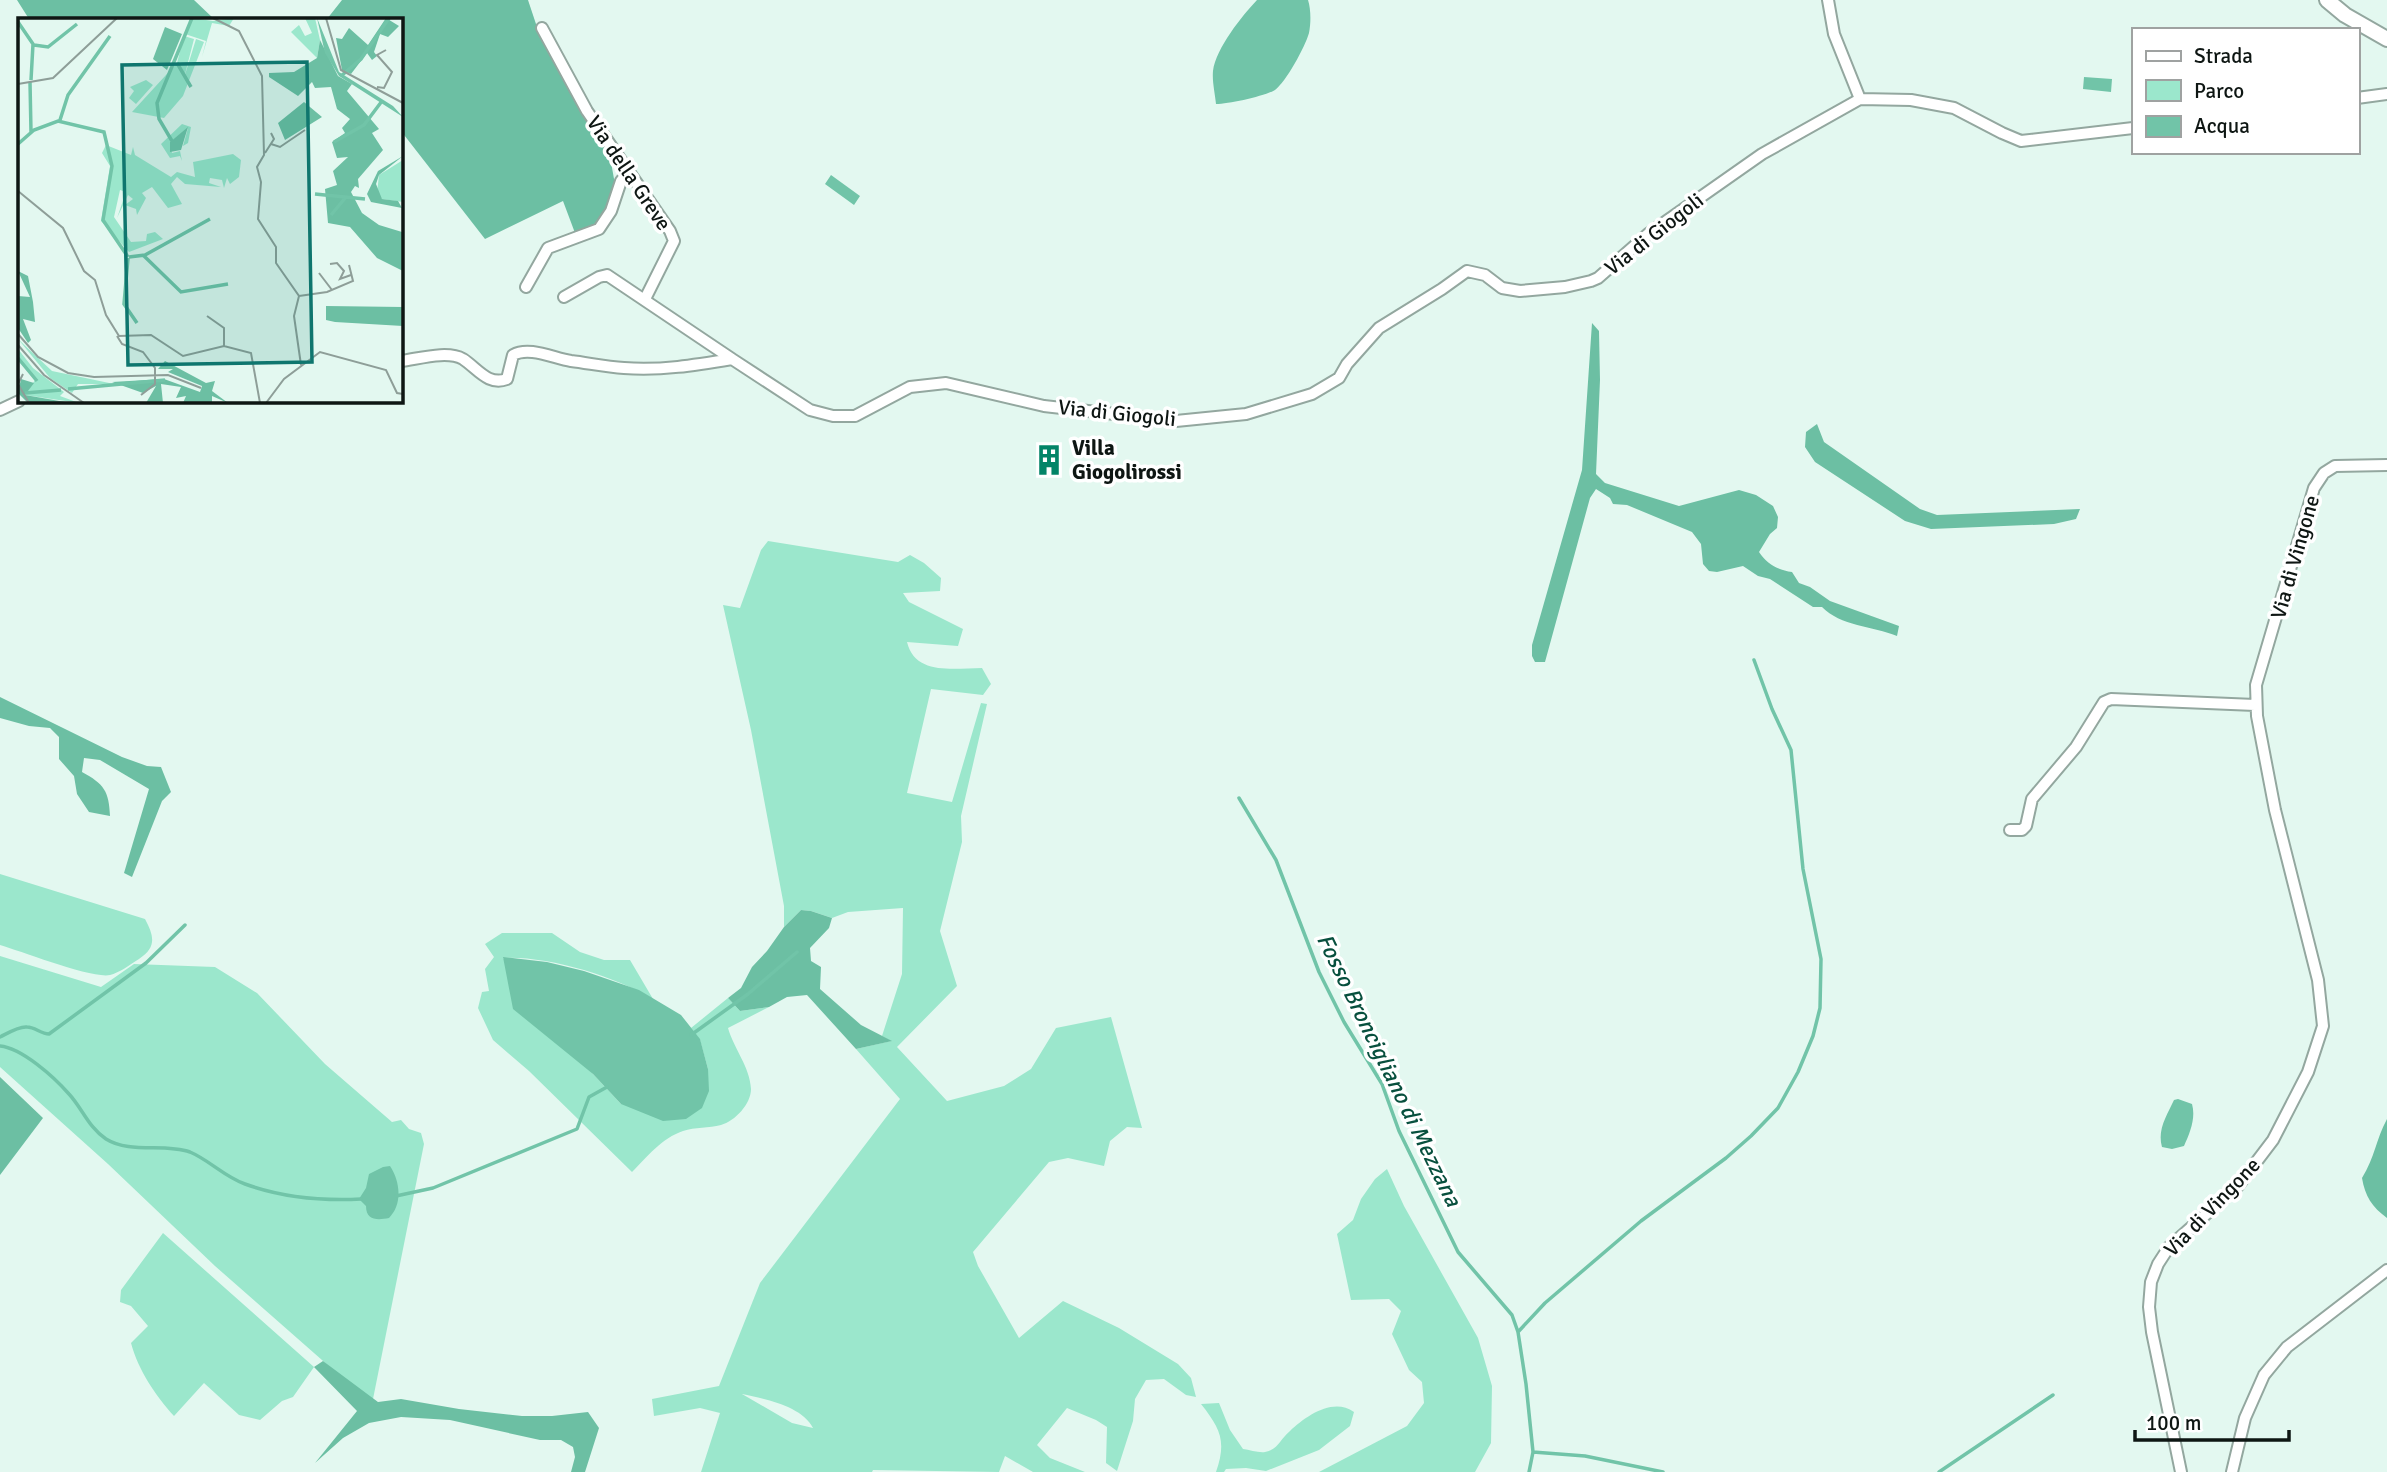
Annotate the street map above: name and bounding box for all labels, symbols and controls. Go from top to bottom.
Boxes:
inset map [18,18,402,402]
legend [2132,28,2359,154]
text: Strada [2194,43,2253,69]
text: Parco [2194,78,2244,104]
street label: Via della Greve [581,111,677,235]
text: Acqua [2194,113,2250,139]
street label: Via di Giogoli [1599,187,1709,281]
street label: Via di Giogoli [1057,394,1177,432]
place label: Villa Giogolirossi [1072,435,1182,485]
building icon: Villa Giogolirossi [1032,443,1066,477]
street label: Via di Vingone [2265,492,2325,622]
water label: Fosso Broncigliano di Mezzana [1310,929,1468,1212]
street label: Via di Vingone [2158,1152,2266,1262]
scale bar [2135,1398,2289,1442]
text: 100 m [2146,1410,2201,1436]

